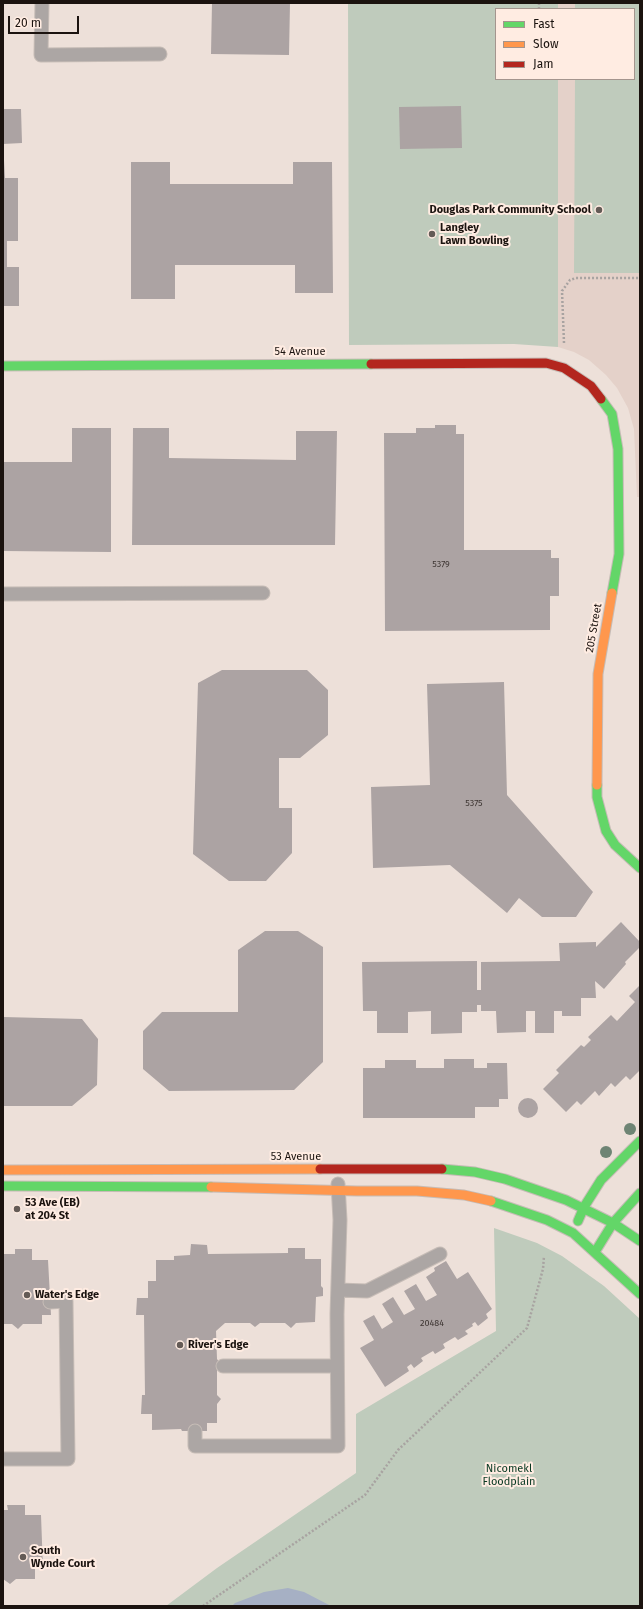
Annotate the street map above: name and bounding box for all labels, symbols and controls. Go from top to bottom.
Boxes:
scale bar [10,8,81,34]
legend [495,8,635,80]
text: 20 m [15,16,41,30]
text: Fast [533,17,555,31]
text: Slow [533,37,559,51]
text: Jam [533,57,553,71]
place label: Douglas Park Community School [429,203,591,217]
marker: Douglas Park Community School [594,205,604,215]
place label: Langley Lawn Bowling [440,221,509,247]
marker: Langley Lawn Bowling [427,229,437,239]
street label: 54 Avenue [275,345,325,359]
house number: 5379 [432,559,450,569]
street label: 205 Street [583,602,605,654]
house number: 5375 [465,798,483,808]
street label: 53 Avenue [271,1150,321,1164]
place label: 53 Ave (EB) at 204 St [25,1196,80,1222]
marker: 53 Ave (EB) at 204 St [12,1204,22,1214]
place label: Water's Edge [35,1288,99,1302]
marker: Water's Edge [22,1290,32,1300]
house number: 20484 [420,1318,444,1328]
place label: River's Edge [188,1338,248,1352]
marker: River's Edge [175,1340,185,1350]
park label: Nicomekl Floodplain [482,1462,536,1488]
place label: South Wynde Court [31,1544,95,1570]
marker: South Wynde Court [18,1552,28,1562]

